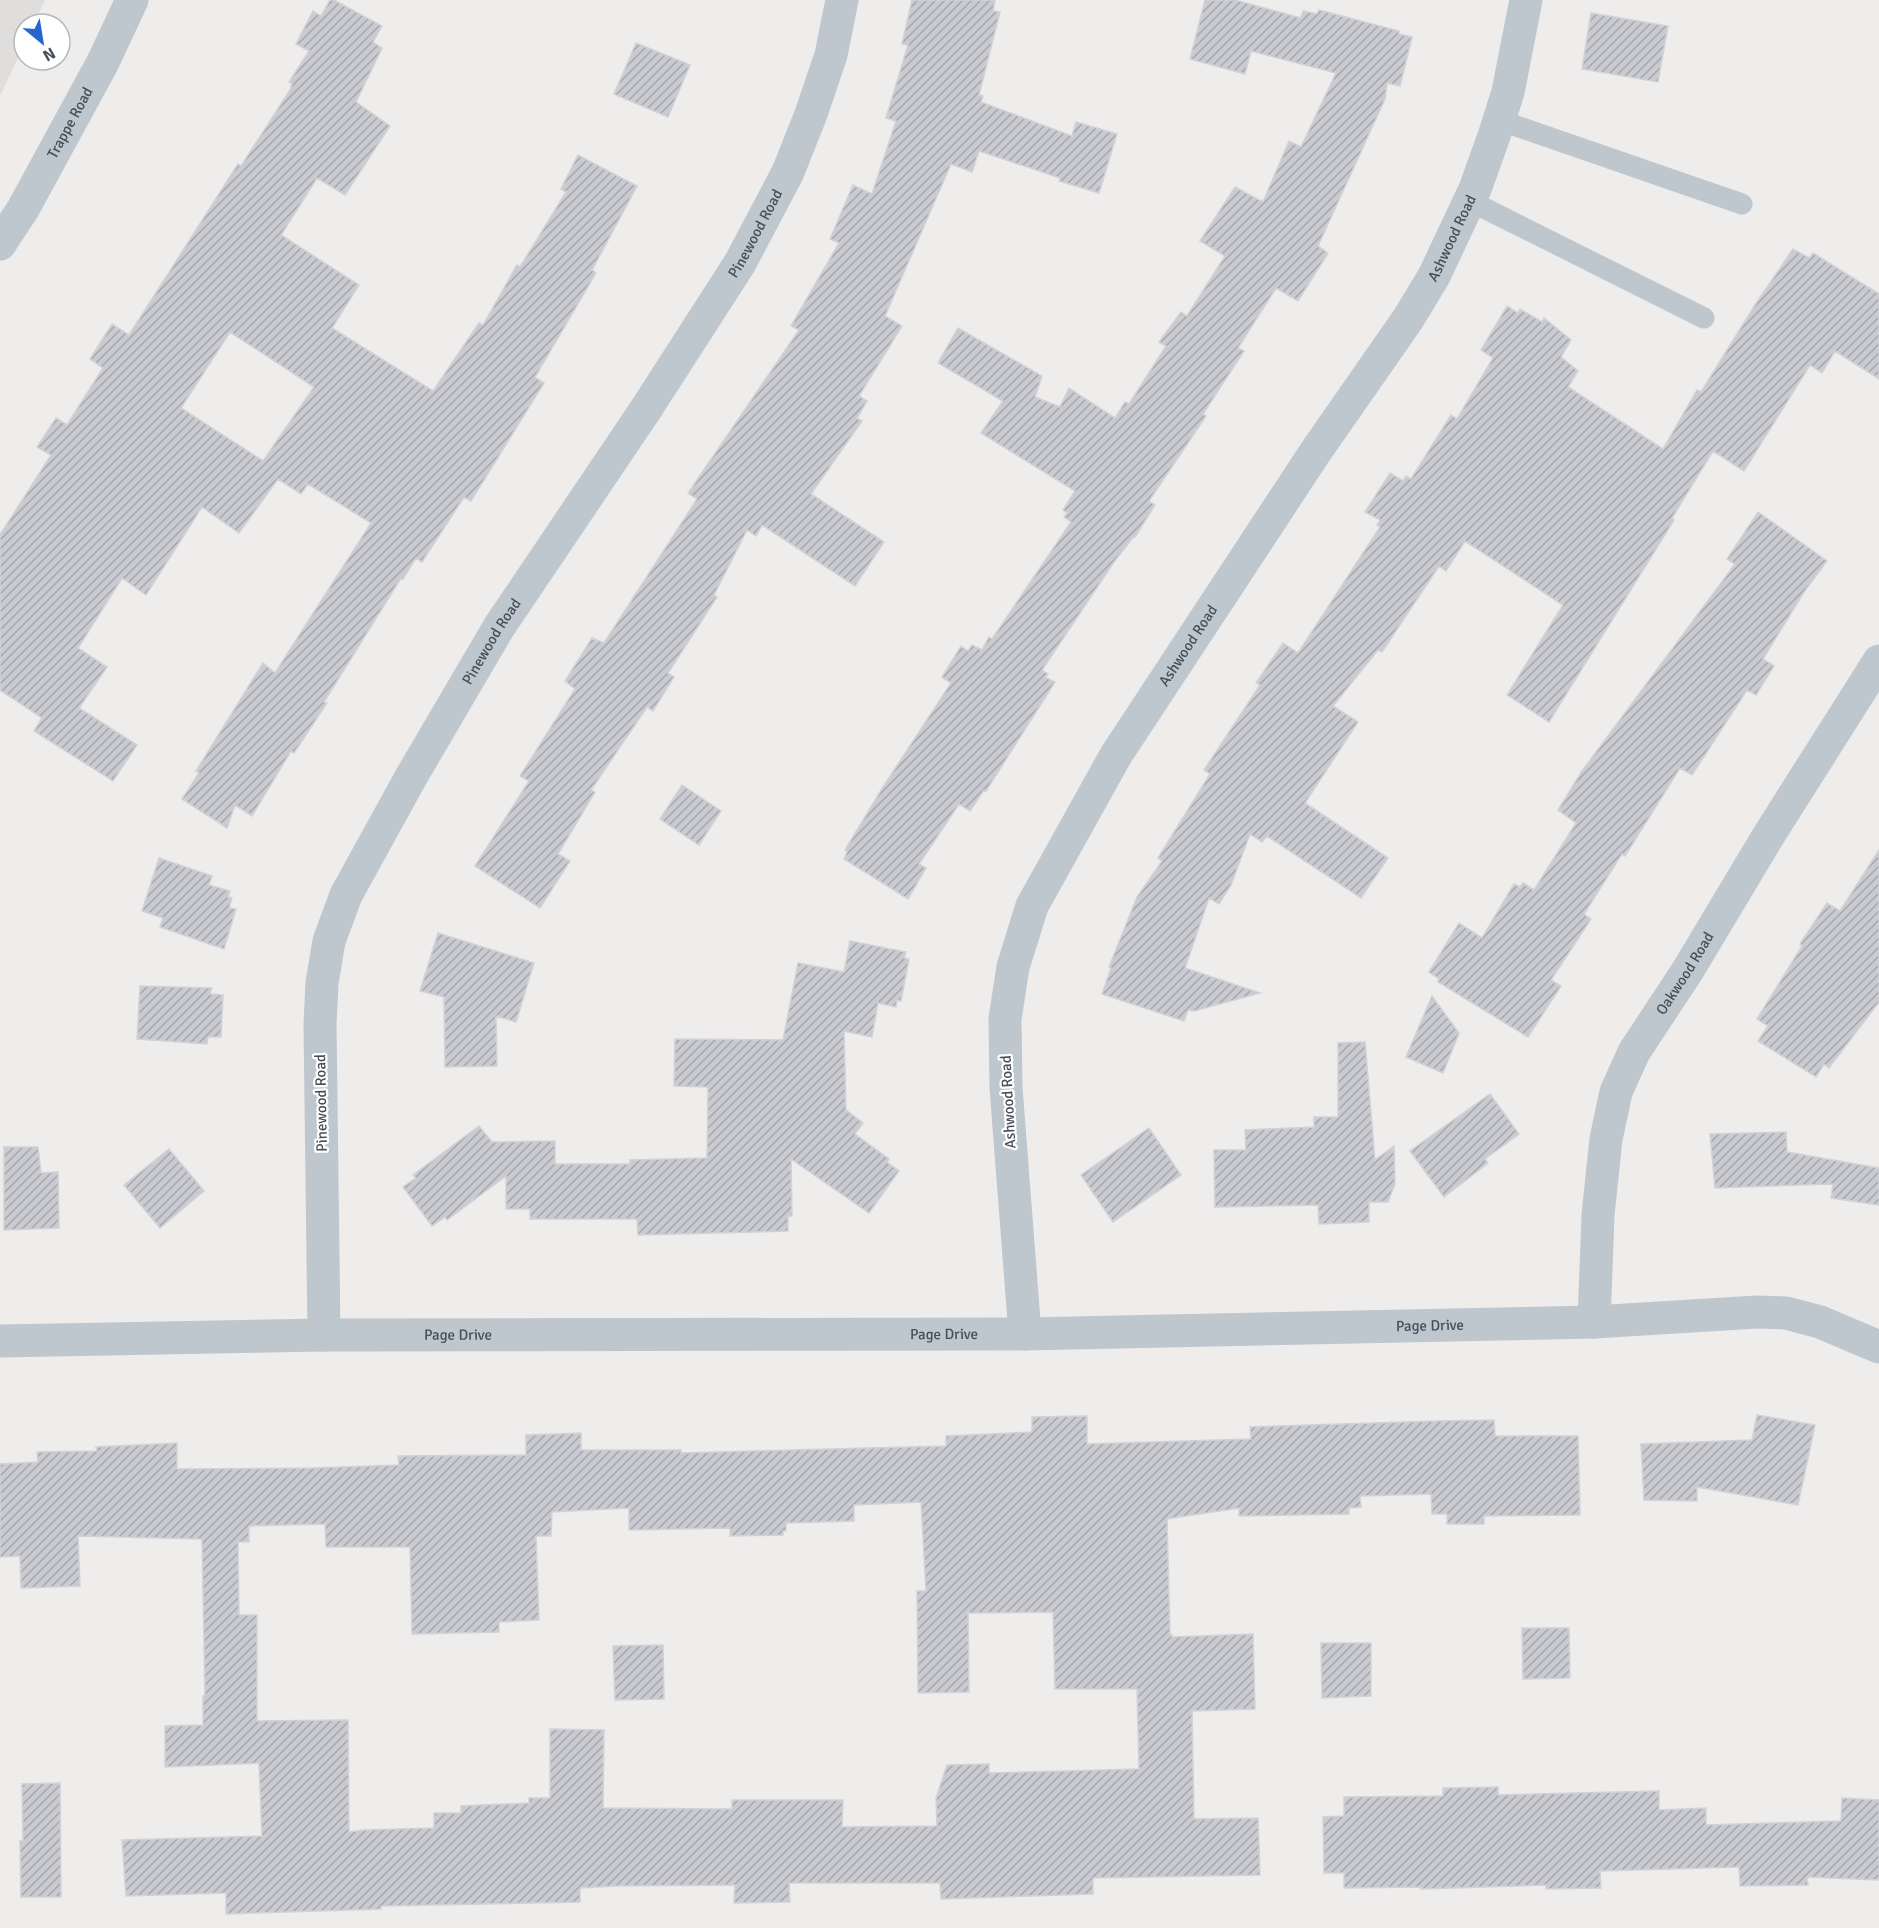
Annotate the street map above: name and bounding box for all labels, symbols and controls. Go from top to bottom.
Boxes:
north arrow [12,12,72,72]
text: N [39,43,59,66]
street label: Trappe Road [43,84,97,162]
street label: Pinewood Road [724,186,786,281]
street label: Ashwood Road [1424,192,1480,285]
street label: Pinewood Road [458,595,525,688]
street label: Ashwood Road [1155,602,1221,690]
street label: Oakwood Road [1652,929,1718,1018]
street label: Pinewood Road [311,1054,331,1152]
street label: Ashwood Road [997,1055,1019,1149]
street label: Page Drive [1396,1316,1464,1335]
street label: Page Drive [910,1325,978,1343]
street label: Page Drive [424,1326,492,1344]

